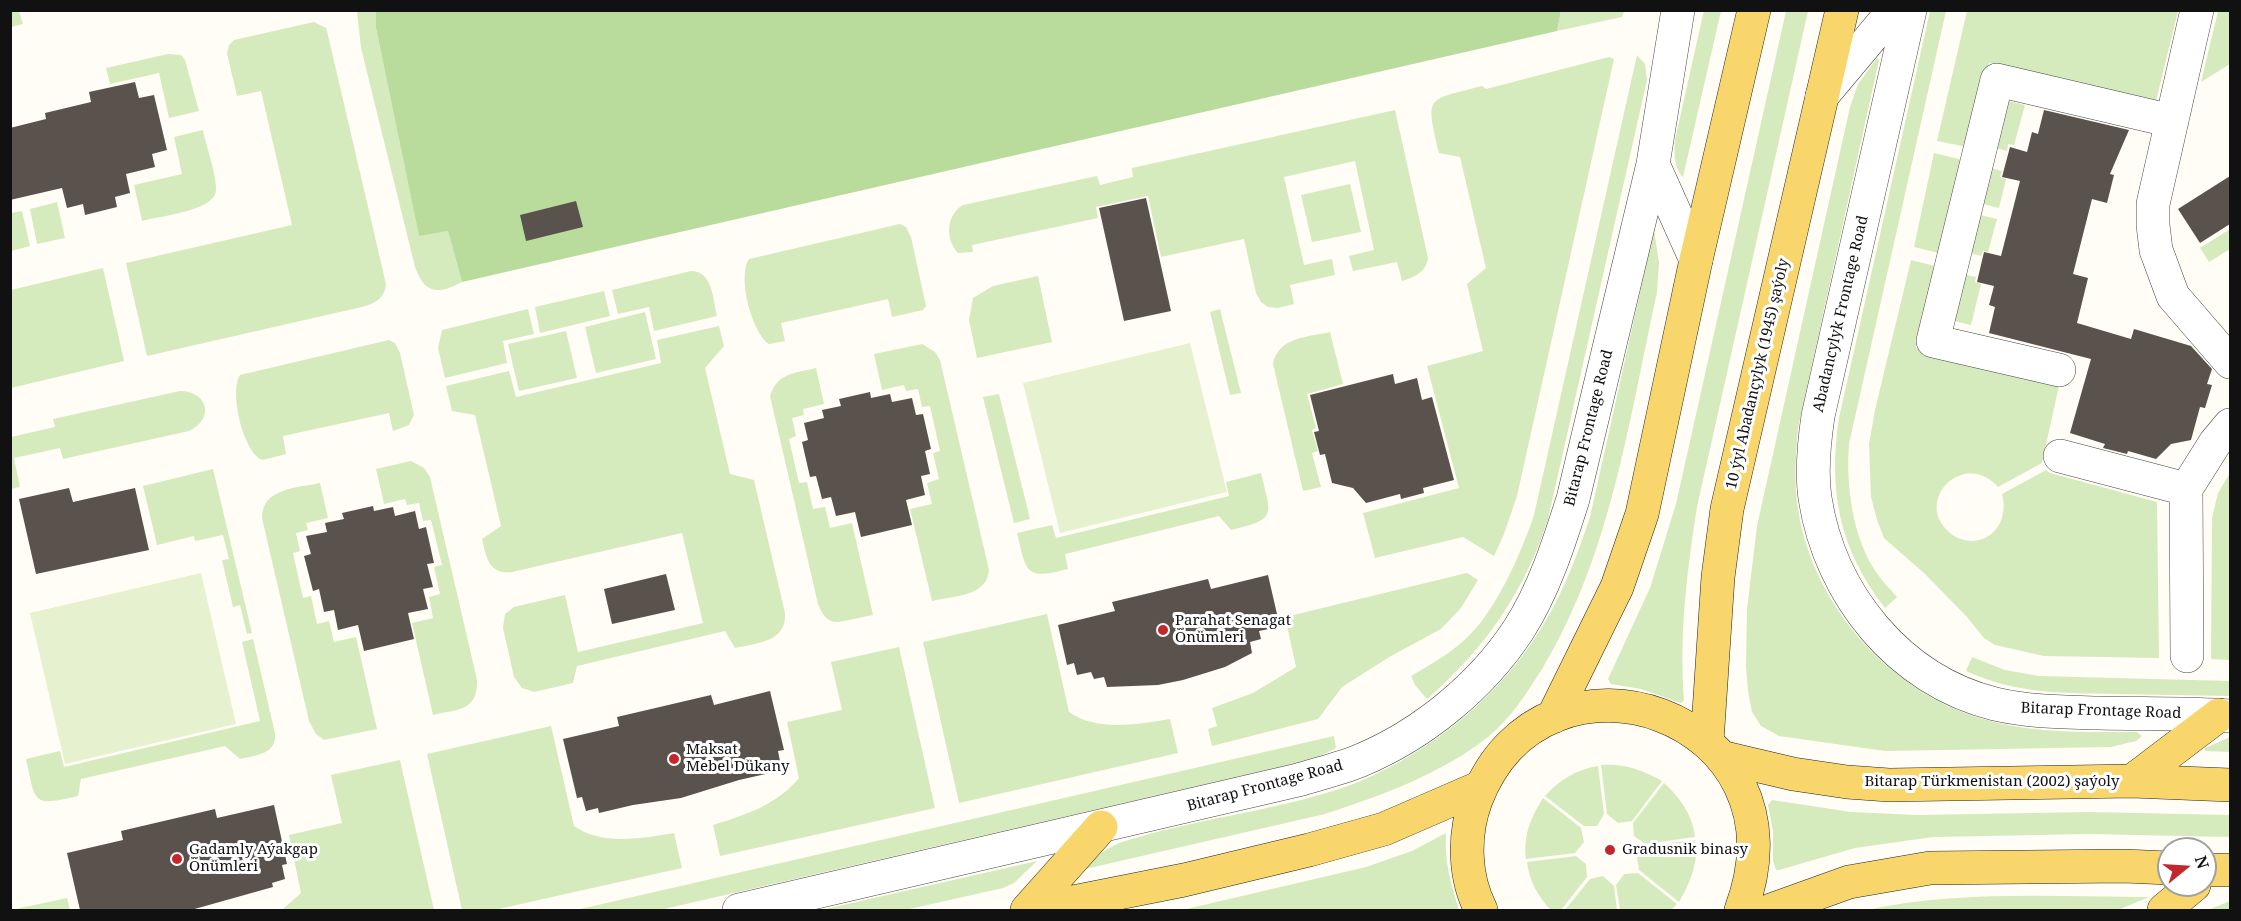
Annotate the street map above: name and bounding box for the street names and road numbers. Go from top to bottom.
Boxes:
street label: Abadancylyk Frontage Road [1810,214,1872,414]
street label: 10 ýyl Abadançylyk (1945) şaýoly [1723,257,1793,491]
street label: Bitarap Frontage Road [1561,348,1617,508]
street label: Bitarap Frontage Road [2020,699,2182,723]
street label: Bitarap Frontage Road [1185,757,1345,815]
street label: Bitarap Türkmenistan (2002) şaýoly [1865,773,2119,791]

